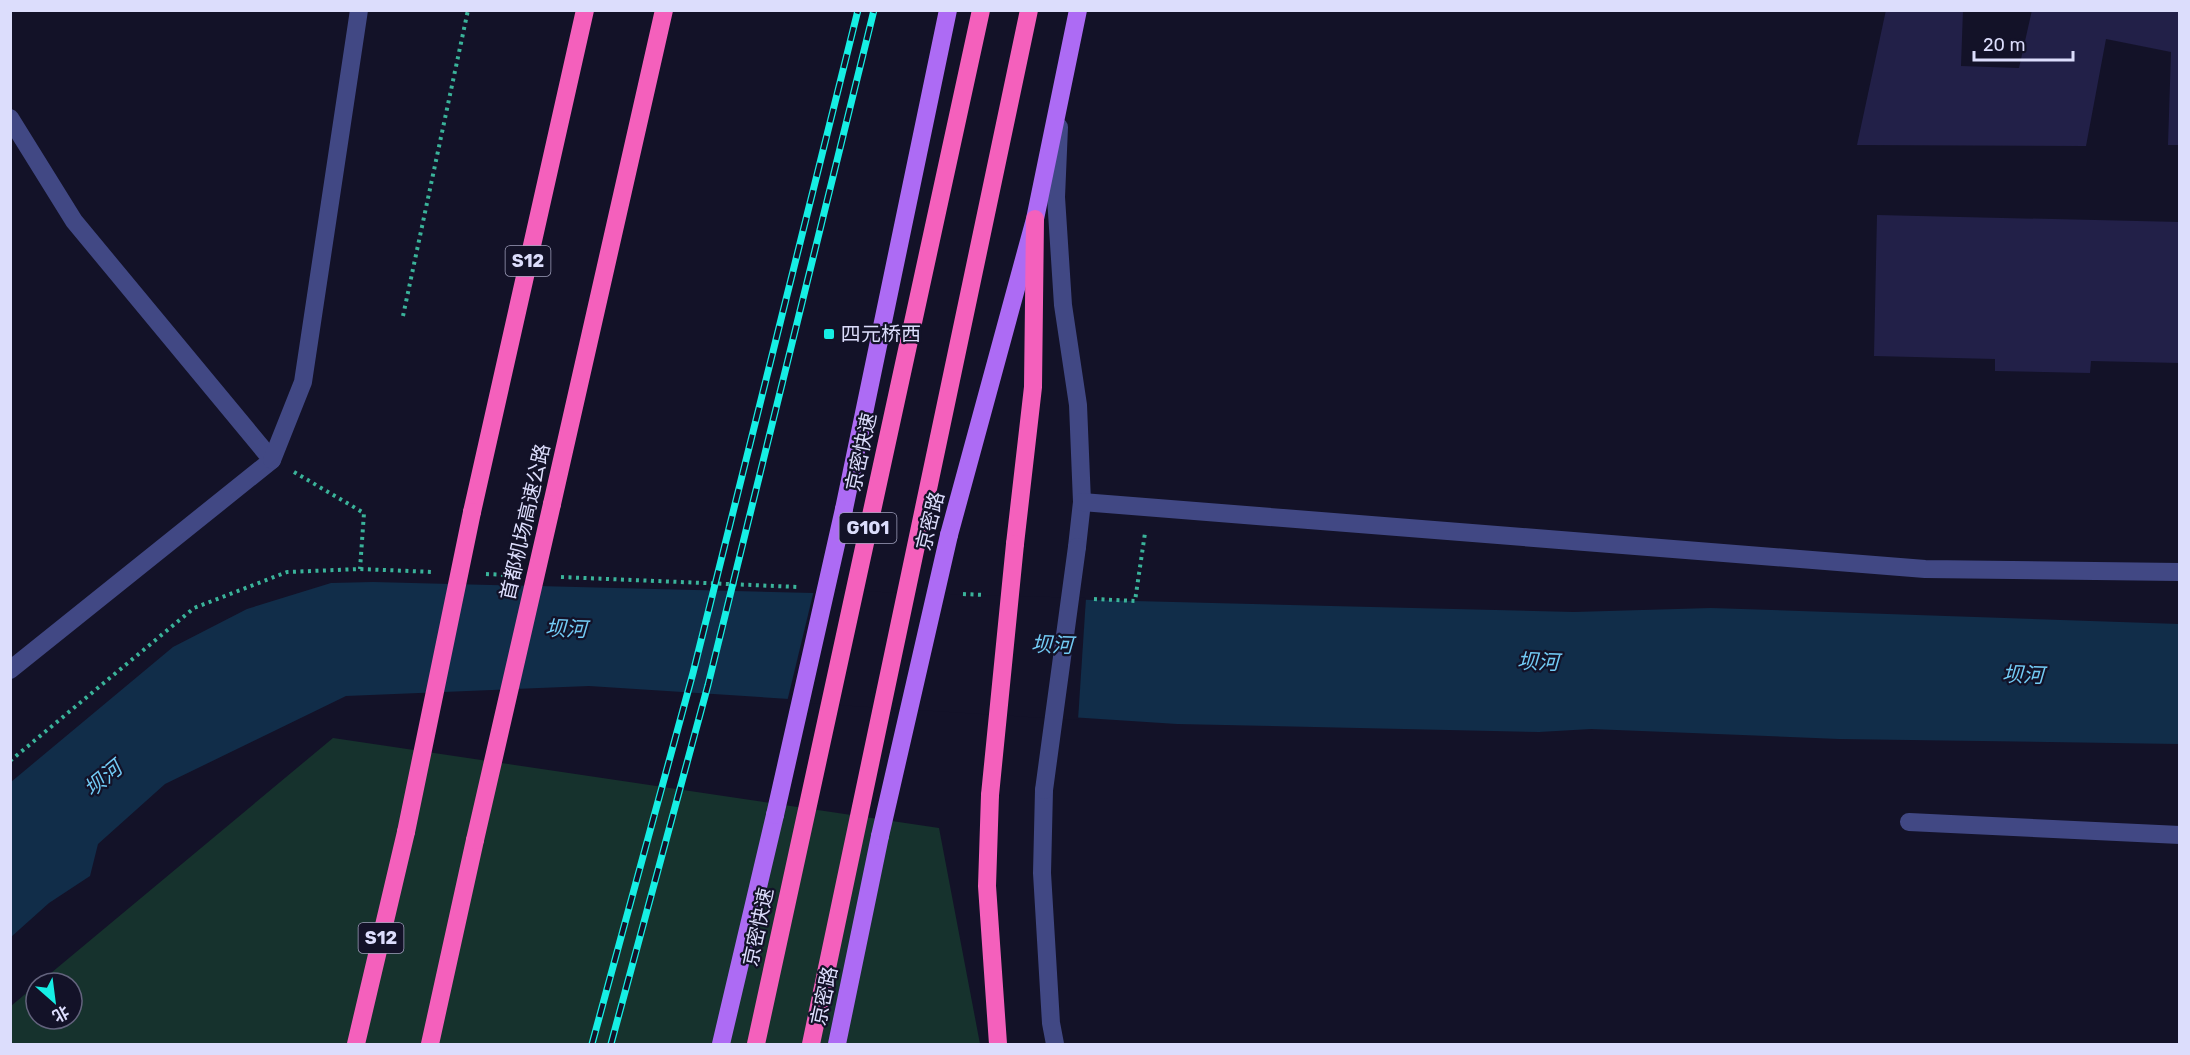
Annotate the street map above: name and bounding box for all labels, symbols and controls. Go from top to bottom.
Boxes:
scale bar [1974,24,2073,62]
text: 20 m [1983,34,2025,56]
road number: S12 [506,246,550,276]
place label: 四元桥西 [841,322,921,346]
marker: 四元桥西 [822,327,836,341]
street label: 京密快速 [841,410,881,494]
street label: 首都机场高速公路 [495,441,555,603]
street label: 京密路 [911,489,949,553]
road number: G101 [840,513,896,543]
water label: 坝河 [545,615,591,642]
water label: 坝河 [1031,631,1077,658]
water label: 坝河 [1517,648,1563,675]
water label: 坝河 [2002,661,2048,688]
water label: 坝河 [79,753,130,802]
street label: 京密快速 [738,885,778,969]
road number: S12 [358,923,404,953]
street label: 京密路 [806,964,842,1028]
north arrow [24,971,84,1031]
text: 北 [49,1002,72,1026]

